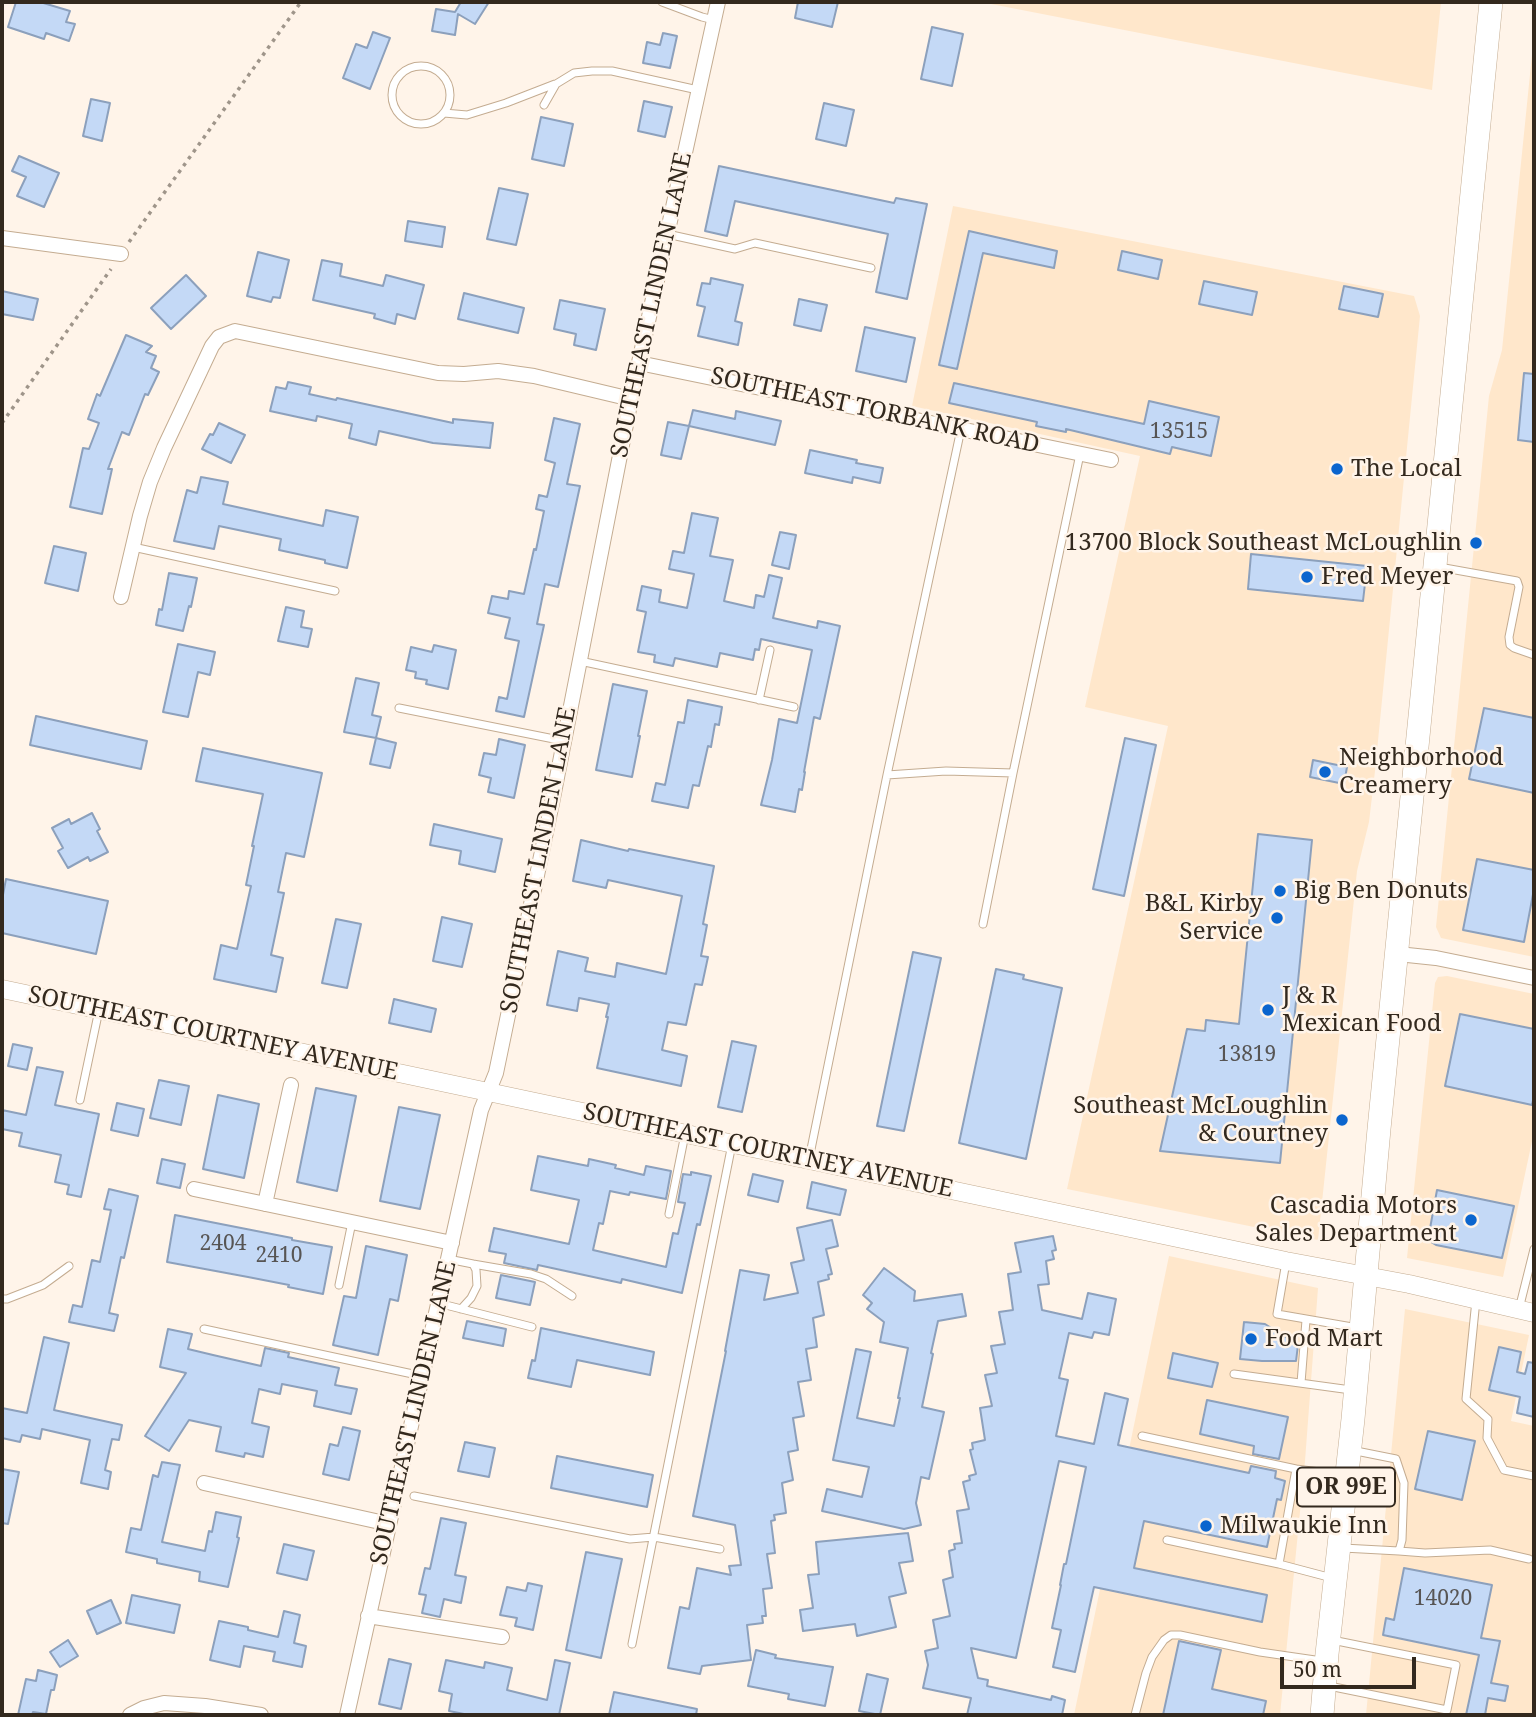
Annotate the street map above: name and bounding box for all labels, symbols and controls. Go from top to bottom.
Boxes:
street label: SOUTHEAST LINDEN LANE [606,150,698,460]
street label: SOUTHEAST TORBANK ROAD [708,362,1042,460]
house number: 13515 [1150,419,1208,445]
place label: The Local [1351,455,1462,483]
marker: The Local [1329,461,1345,477]
place label: 13700 Block Southeast McLoughlin [1065,529,1462,557]
marker: 13700 Block Southeast McLoughlin [1468,535,1484,551]
place label: Fred Meyer [1321,563,1453,591]
marker: Fred Meyer [1299,569,1315,585]
street label: SOUTHEAST LINDEN LANE [495,704,583,1016]
place label: Neighborhood Creamery [1339,744,1504,800]
marker: Neighborhood Creamery [1317,764,1333,780]
place label: Big Ben Donuts [1294,877,1468,905]
marker: Big Ben Donuts [1272,883,1288,899]
place label: B&L Kirby Service [1145,890,1263,946]
marker: B&L Kirby Service [1269,910,1285,926]
street label: SOUTHEAST COURTNEY AVENUE [25,981,401,1087]
place label: J & R Mexican Food [1282,982,1442,1038]
marker: J & R Mexican Food [1260,1002,1276,1018]
house number: 13819 [1218,1042,1276,1068]
place label: Southeast McLoughlin & Courtney [1073,1092,1328,1148]
street label: SOUTHEAST COURTNEY AVENUE [580,1098,956,1204]
marker: Southeast McLoughlin & Courtney [1334,1112,1350,1128]
place label: Cascadia Motors Sales Department [1255,1192,1457,1248]
marker: Cascadia Motors Sales Department [1463,1212,1479,1228]
house number: 2404 [200,1231,246,1257]
house number: 2410 [256,1243,302,1269]
street label: SOUTHEAST LINDEN LANE [365,1258,463,1568]
place label: Food Mart [1265,1325,1383,1353]
marker: Food Mart [1243,1331,1259,1347]
road number: OR 99E [1297,1468,1395,1506]
place label: Milwaukie Inn [1220,1512,1388,1540]
marker: Milwaukie Inn [1198,1518,1214,1534]
house number: 14020 [1414,1586,1472,1612]
scale bar [1284,1644,1420,1688]
text: 50 m [1293,1655,1342,1683]

